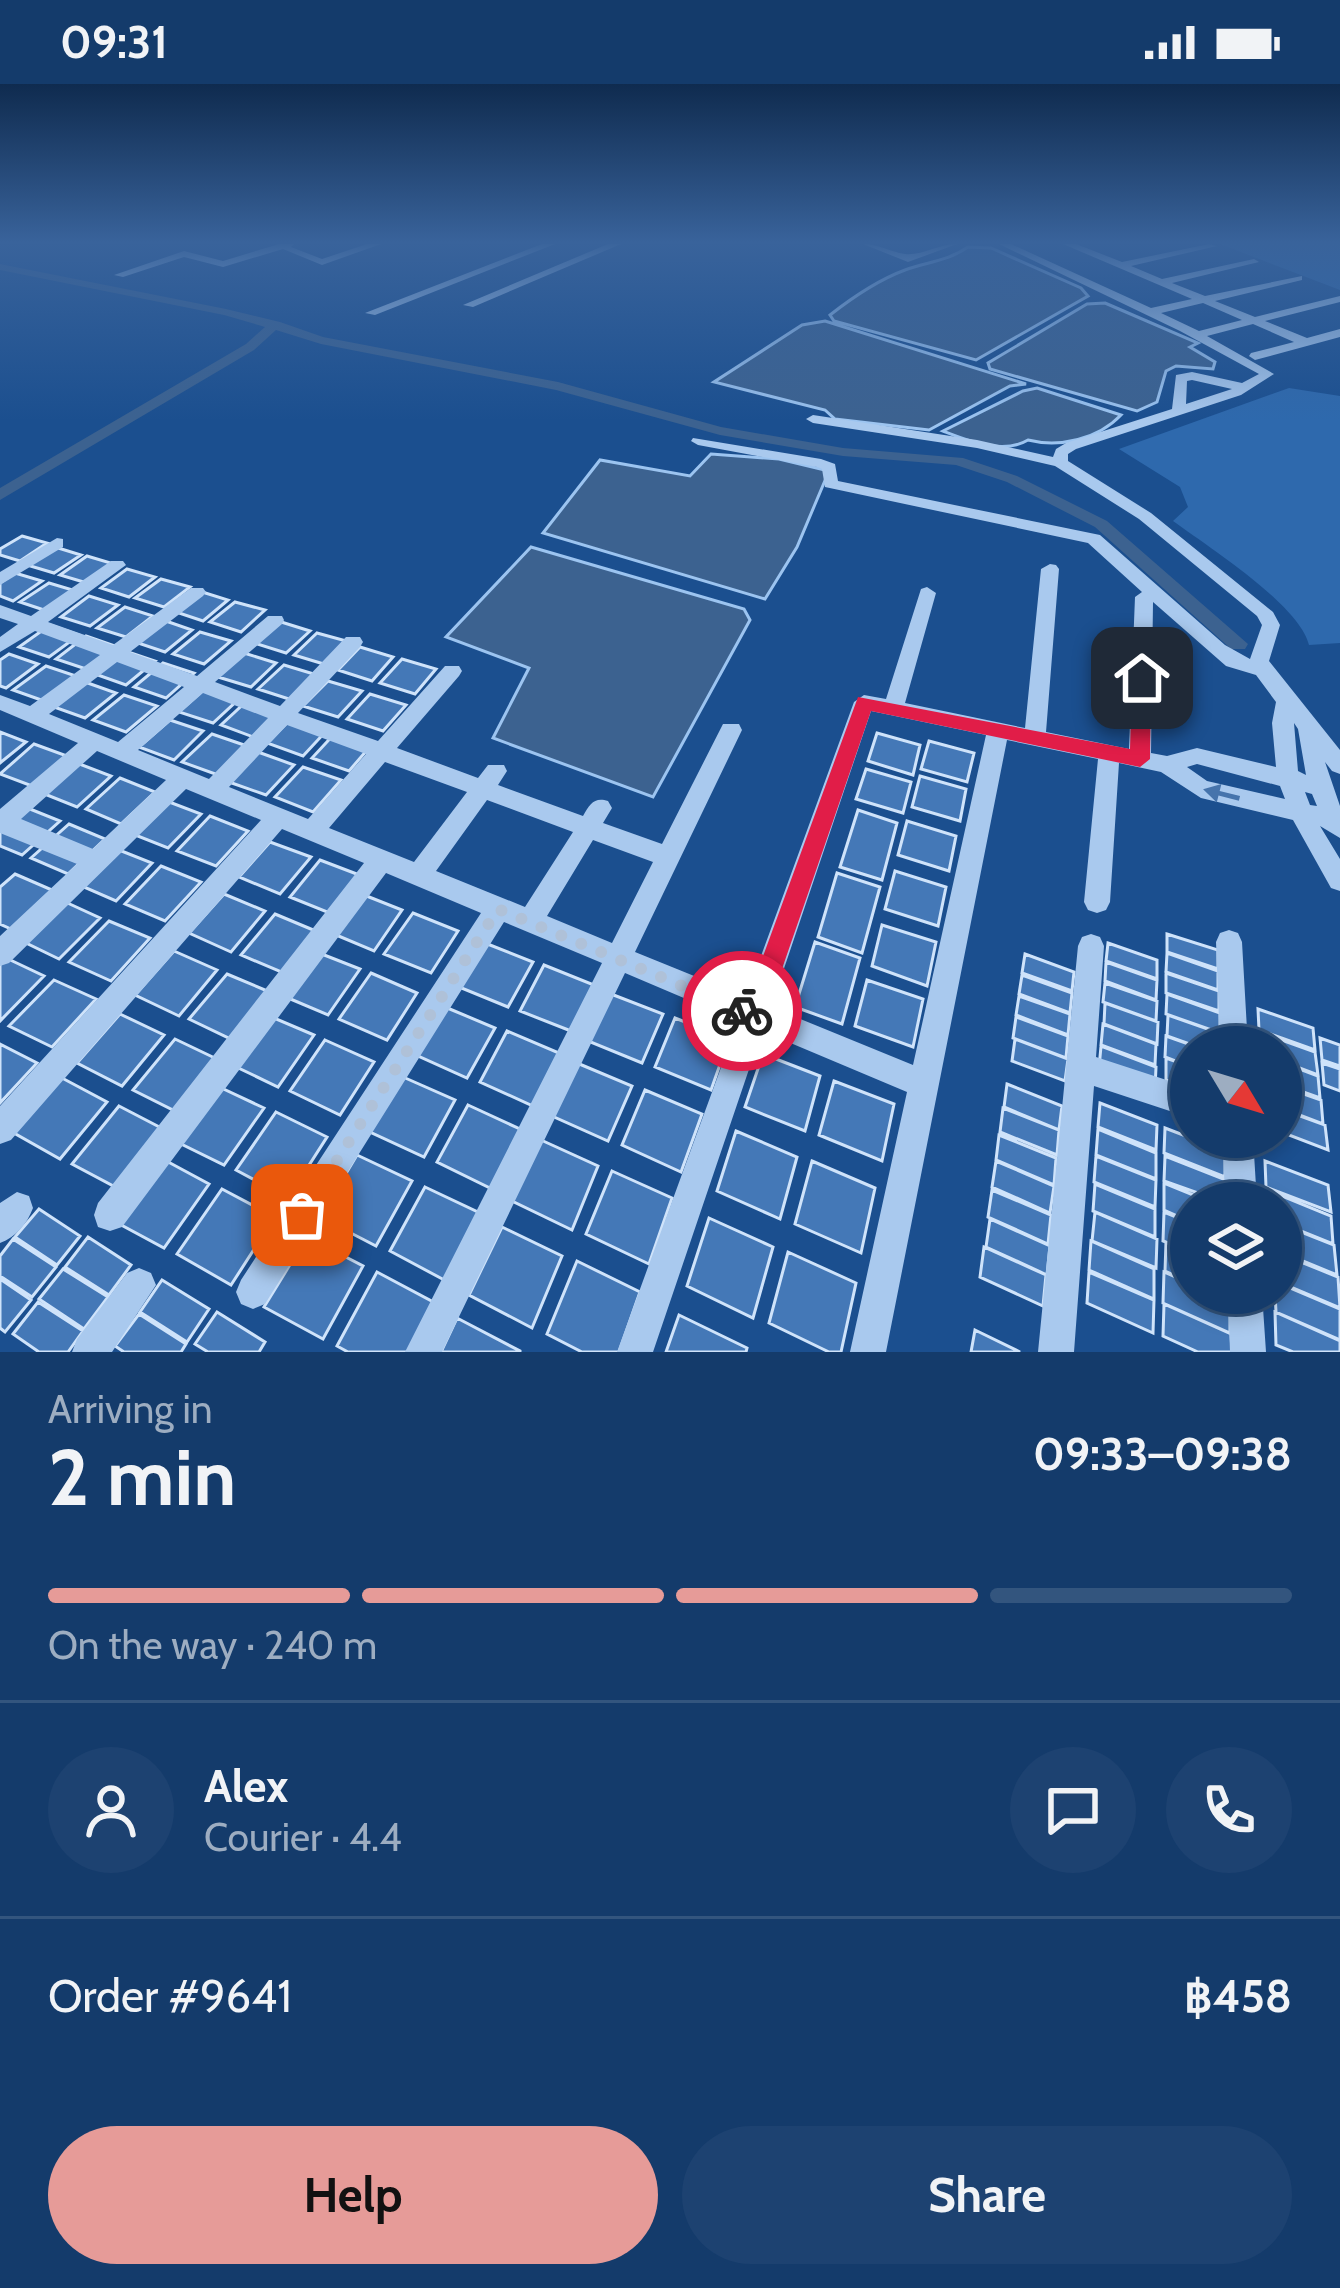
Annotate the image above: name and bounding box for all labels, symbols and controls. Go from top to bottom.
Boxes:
text: 09:31 [60,15,168,69]
pin [1091,627,1193,729]
icon: home [1109,645,1175,711]
one-way arrow [1203,784,1240,803]
courier [682,951,802,1071]
icon: bike [709,978,775,1044]
north arrow [1170,1026,1302,1158]
map controls [1170,1026,1302,1314]
pin [251,1164,353,1266]
icon: bag [269,1182,335,1248]
button: layers [1170,1182,1302,1314]
text: Arriving in [48,1385,212,1433]
text: 09:33–09:38 [1033,1427,1292,1481]
text: 2 min [48,1430,236,1525]
text: On the way · 240 m [48,1621,377,1669]
button: person [48,1747,174,1873]
button: chat [1010,1747,1136,1873]
button: phone [1166,1747,1292,1873]
text: Alex [204,1759,288,1813]
text: Courier · 4.4 [204,1813,402,1861]
text: Order #9641 [48,1969,292,2023]
text: ฿458 [1184,1969,1292,2023]
button: Help [48,2126,658,2264]
button: Share [682,2126,1292,2264]

